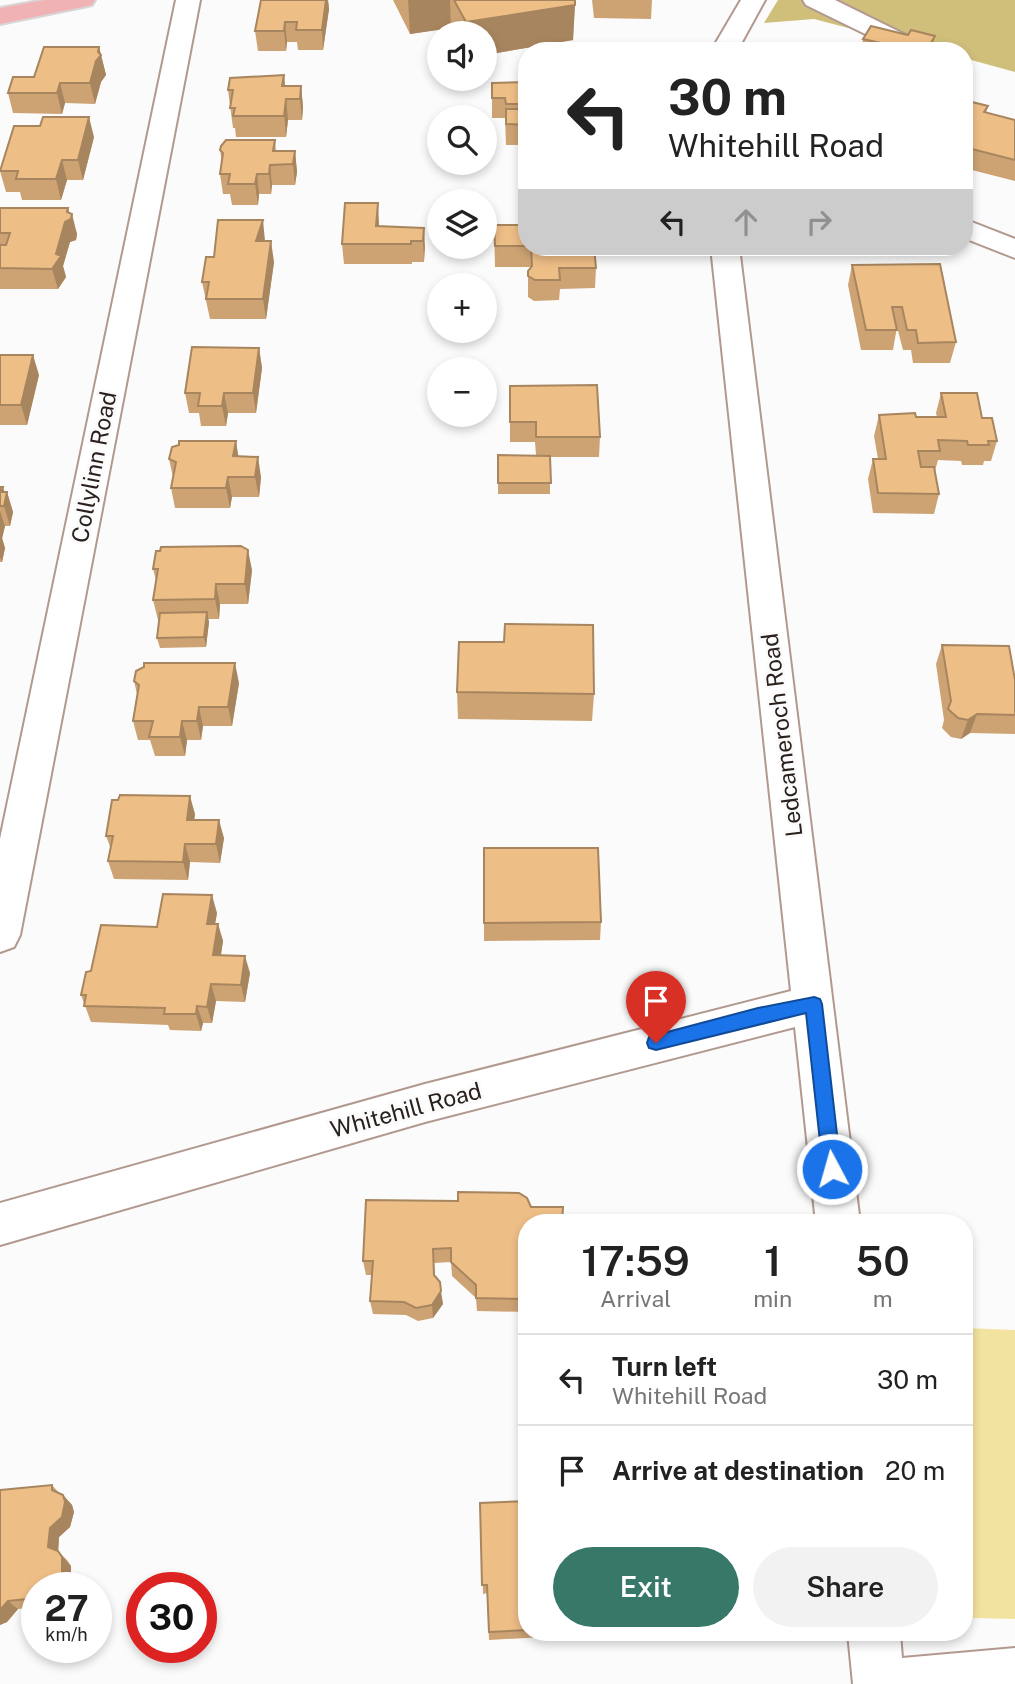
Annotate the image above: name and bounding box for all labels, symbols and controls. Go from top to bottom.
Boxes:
map controls [427,21,497,427]
button: sound [427,21,497,91]
text: 30 m [668,68,787,126]
icon: left [553,70,644,161]
button: search [427,105,497,175]
text: Whitehill Road [668,127,884,164]
button: layers [427,189,497,259]
icon: left [654,203,692,241]
icon: ahead [727,203,765,241]
icon: right [800,203,838,241]
button: + [427,273,497,343]
button: − [427,357,497,427]
street label: Collylinn Road [66,389,121,545]
street label: Ledcameroch Road [756,632,807,838]
pin [626,971,686,1043]
icon: arrive [637,982,675,1020]
street label: Whitehill Road [327,1076,484,1143]
position arrow [795,1132,869,1206]
text: 17:59 [581,1236,690,1285]
text: 1 [764,1236,781,1285]
text: 50 [856,1236,910,1285]
text: Arrival [600,1285,671,1312]
text: min [753,1285,792,1312]
text: m [873,1285,893,1312]
text: Turn left [612,1351,717,1382]
icon: left [553,1361,591,1399]
text: 30 m [877,1364,938,1395]
text: Whitehill Road [612,1382,767,1409]
icon: arrive [553,1452,591,1490]
text: Arrive at destination [612,1455,864,1486]
text: 20 m [885,1455,945,1486]
button: Exit [553,1547,739,1627]
button: Share [753,1547,938,1627]
speed limit sign: 30 [126,1572,217,1663]
text: 27 [44,1588,89,1629]
text: km/h [45,1624,88,1645]

